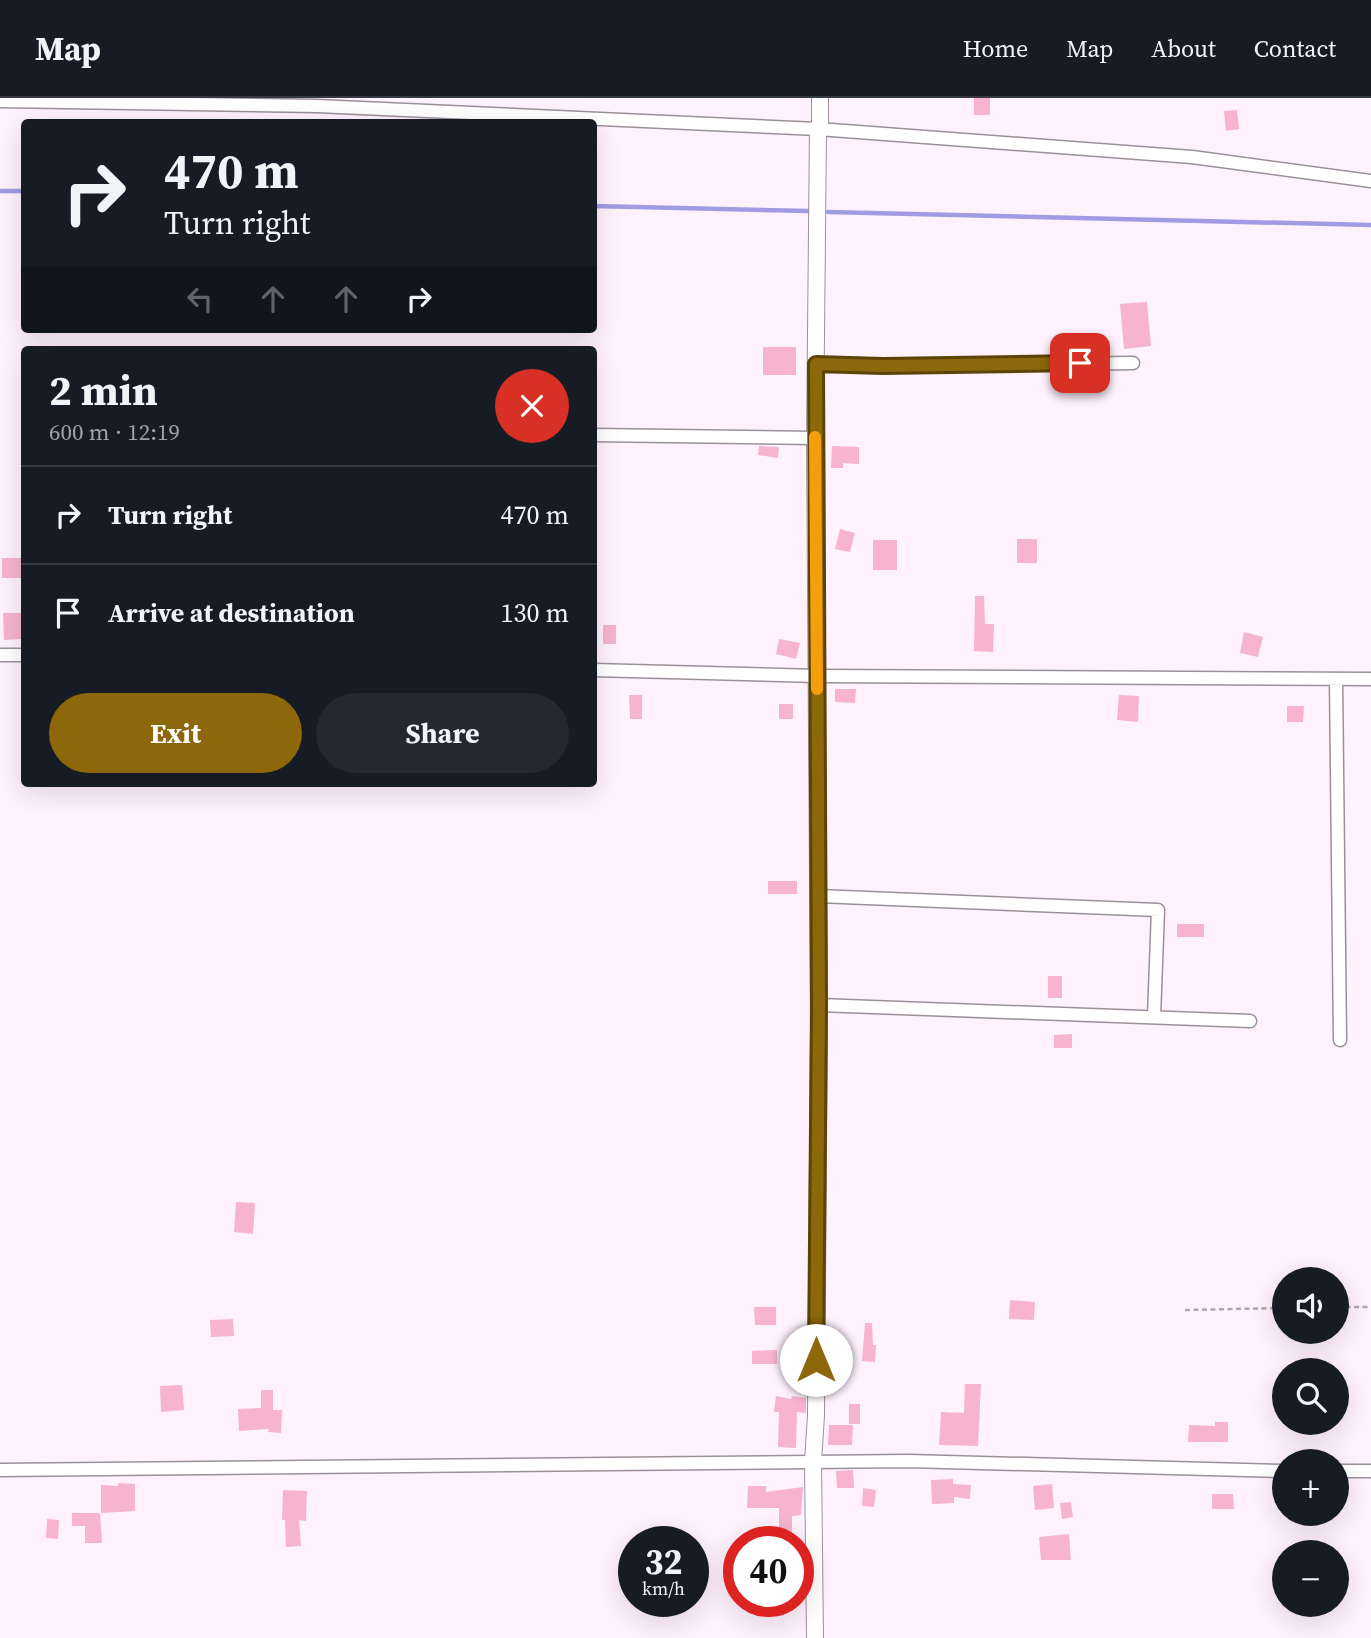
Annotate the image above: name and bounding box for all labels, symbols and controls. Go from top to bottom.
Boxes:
text: Map [35,26,101,71]
text: Home [963,32,1028,65]
text: Map [1066,32,1113,65]
text: About [1151,32,1216,65]
text: Contact [1254,32,1336,65]
text: 470 m [164,137,299,204]
icon: right [49,147,140,238]
text: Turn right [164,201,310,245]
icon: left [181,280,219,318]
icon: ahead [254,280,292,318]
icon: ahead [327,280,365,318]
icon: right [400,280,438,318]
pin [1050,333,1110,393]
icon: arrive [1061,344,1099,382]
text: 2 min [49,361,158,419]
button: close [495,369,569,443]
text: 600 m · 12:19 [49,416,180,448]
icon: right [49,496,87,534]
text: Turn right [108,497,232,533]
text: 470 m [501,497,569,533]
icon: arrive [49,594,87,632]
text: Arrive at destination [108,595,355,631]
text: 130 m [501,595,569,631]
button: Exit [49,693,302,773]
button: Share [316,693,569,773]
map controls [1272,1267,1349,1617]
button: sound [1272,1267,1349,1344]
position arrow [779,1323,853,1397]
button: search [1272,1358,1349,1435]
button: + [1272,1449,1349,1526]
speed limit sign: 40 [723,1526,814,1617]
text: 32 [645,1538,682,1586]
button: − [1272,1540,1349,1617]
text: km/h [642,1576,685,1601]

